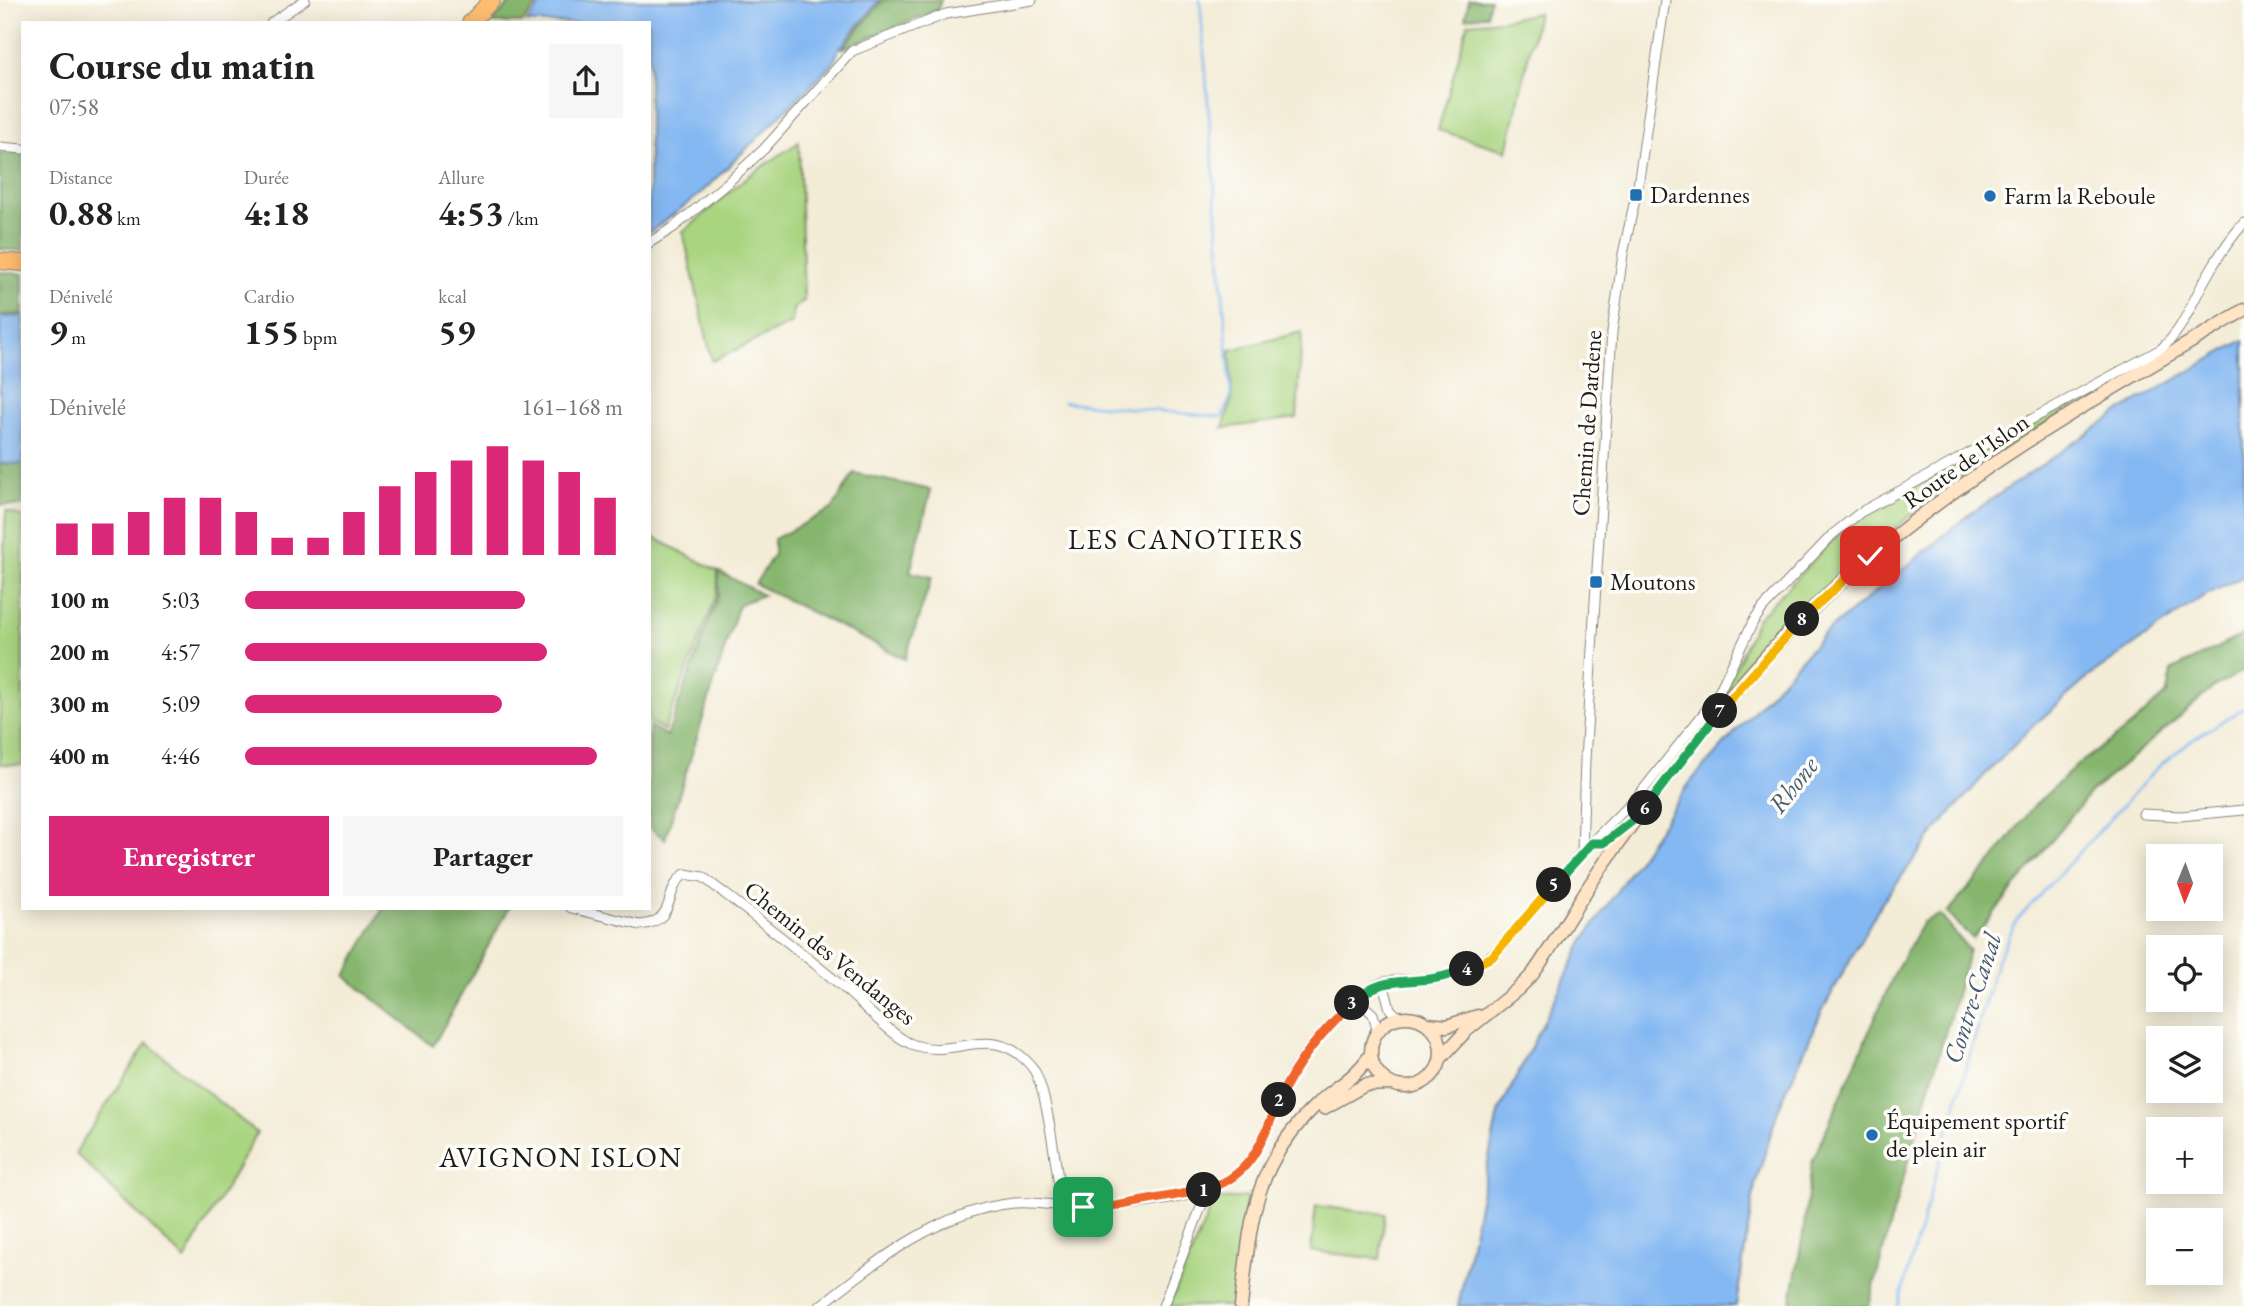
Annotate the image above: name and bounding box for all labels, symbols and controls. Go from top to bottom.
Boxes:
text: Course du matin [49,41,315,90]
button: share [549,44,623,118]
text: 07:58 [49,92,99,122]
text: Distance [49,165,112,190]
text: Durée [244,165,289,190]
text: Allure [438,165,484,190]
place label: Dardennes [1650,179,1750,210]
place label: Farm la Reboule [2004,180,2155,211]
marker: Dardennes [1628,187,1644,203]
marker: Farm la Reboule [1982,188,1998,204]
text: 0.88 [49,190,113,235]
text: 4:18 [244,190,309,235]
text: 4:53 [438,190,504,235]
text: km [113,206,141,231]
text: /km [504,206,539,231]
text: Dénivelé [49,284,113,309]
text: Cardio [244,284,295,309]
text: kcal [438,284,467,309]
text: 9 [49,309,68,354]
text: 155 [244,309,299,354]
text: 59 [438,309,475,354]
text: m [68,325,86,350]
text: bpm [299,325,337,350]
street label: Chemin de Dardene [1565,329,1608,517]
text: Dénivelé [49,392,126,422]
text: 161–168 m [522,392,623,422]
street label: Route de l'Islon [1897,406,2035,515]
district label: LES CANOTIERS [1068,521,1304,557]
pin [1840,526,1900,586]
icon: check [1851,537,1889,575]
place label: Moutons [1610,566,1696,597]
marker: Moutons [1588,574,1604,590]
text: 100 m [49,585,110,615]
text: 5:03 [161,585,200,615]
pin: 8 [1784,602,1820,636]
text: 8 [1796,606,1807,631]
text: 200 m [49,637,110,667]
text: 4:57 [161,637,200,667]
text: 300 m [49,689,110,719]
text: 5:09 [161,689,200,719]
pin: 7 [1702,694,1738,728]
text: 7 [1714,698,1725,723]
text: 400 m [49,741,110,771]
text: 4:46 [161,741,200,771]
water label: Rhone [1760,749,1826,820]
pin: 6 [1628,790,1662,826]
text: 6 [1639,795,1650,820]
button: Enregistrer [49,816,329,896]
button: Partager [343,816,623,896]
north arrow [2146,844,2222,920]
map controls [2146,844,2223,1285]
pin: 5 [1536,868,1572,903]
text: 5 [1548,872,1559,897]
street label: Chemin des Vendanges [738,874,923,1032]
water label: Contre-Canal [1935,928,2009,1068]
button: locate [2146,935,2223,1012]
pin: 4 [1450,951,1484,986]
text: 4 [1461,956,1472,981]
pin: 3 [1334,986,1370,1020]
text: 3 [1346,990,1357,1015]
button: layers [2146,1026,2223,1103]
pin: 2 [1262,1082,1296,1118]
text: 2 [1273,1087,1284,1112]
place label: Équipement sportif de plein air [1886,1105,2069,1164]
button: + [2146,1117,2223,1194]
marker: Équipement sportif de plein air [1864,1127,1880,1143]
district label: AVIGNON ISLON [438,1139,683,1175]
pin: 1 [1186,1172,1222,1208]
pin [1053,1177,1113,1237]
text: 1 [1198,1177,1209,1202]
icon: arrive [1064,1188,1102,1226]
button: − [2146,1208,2223,1285]

